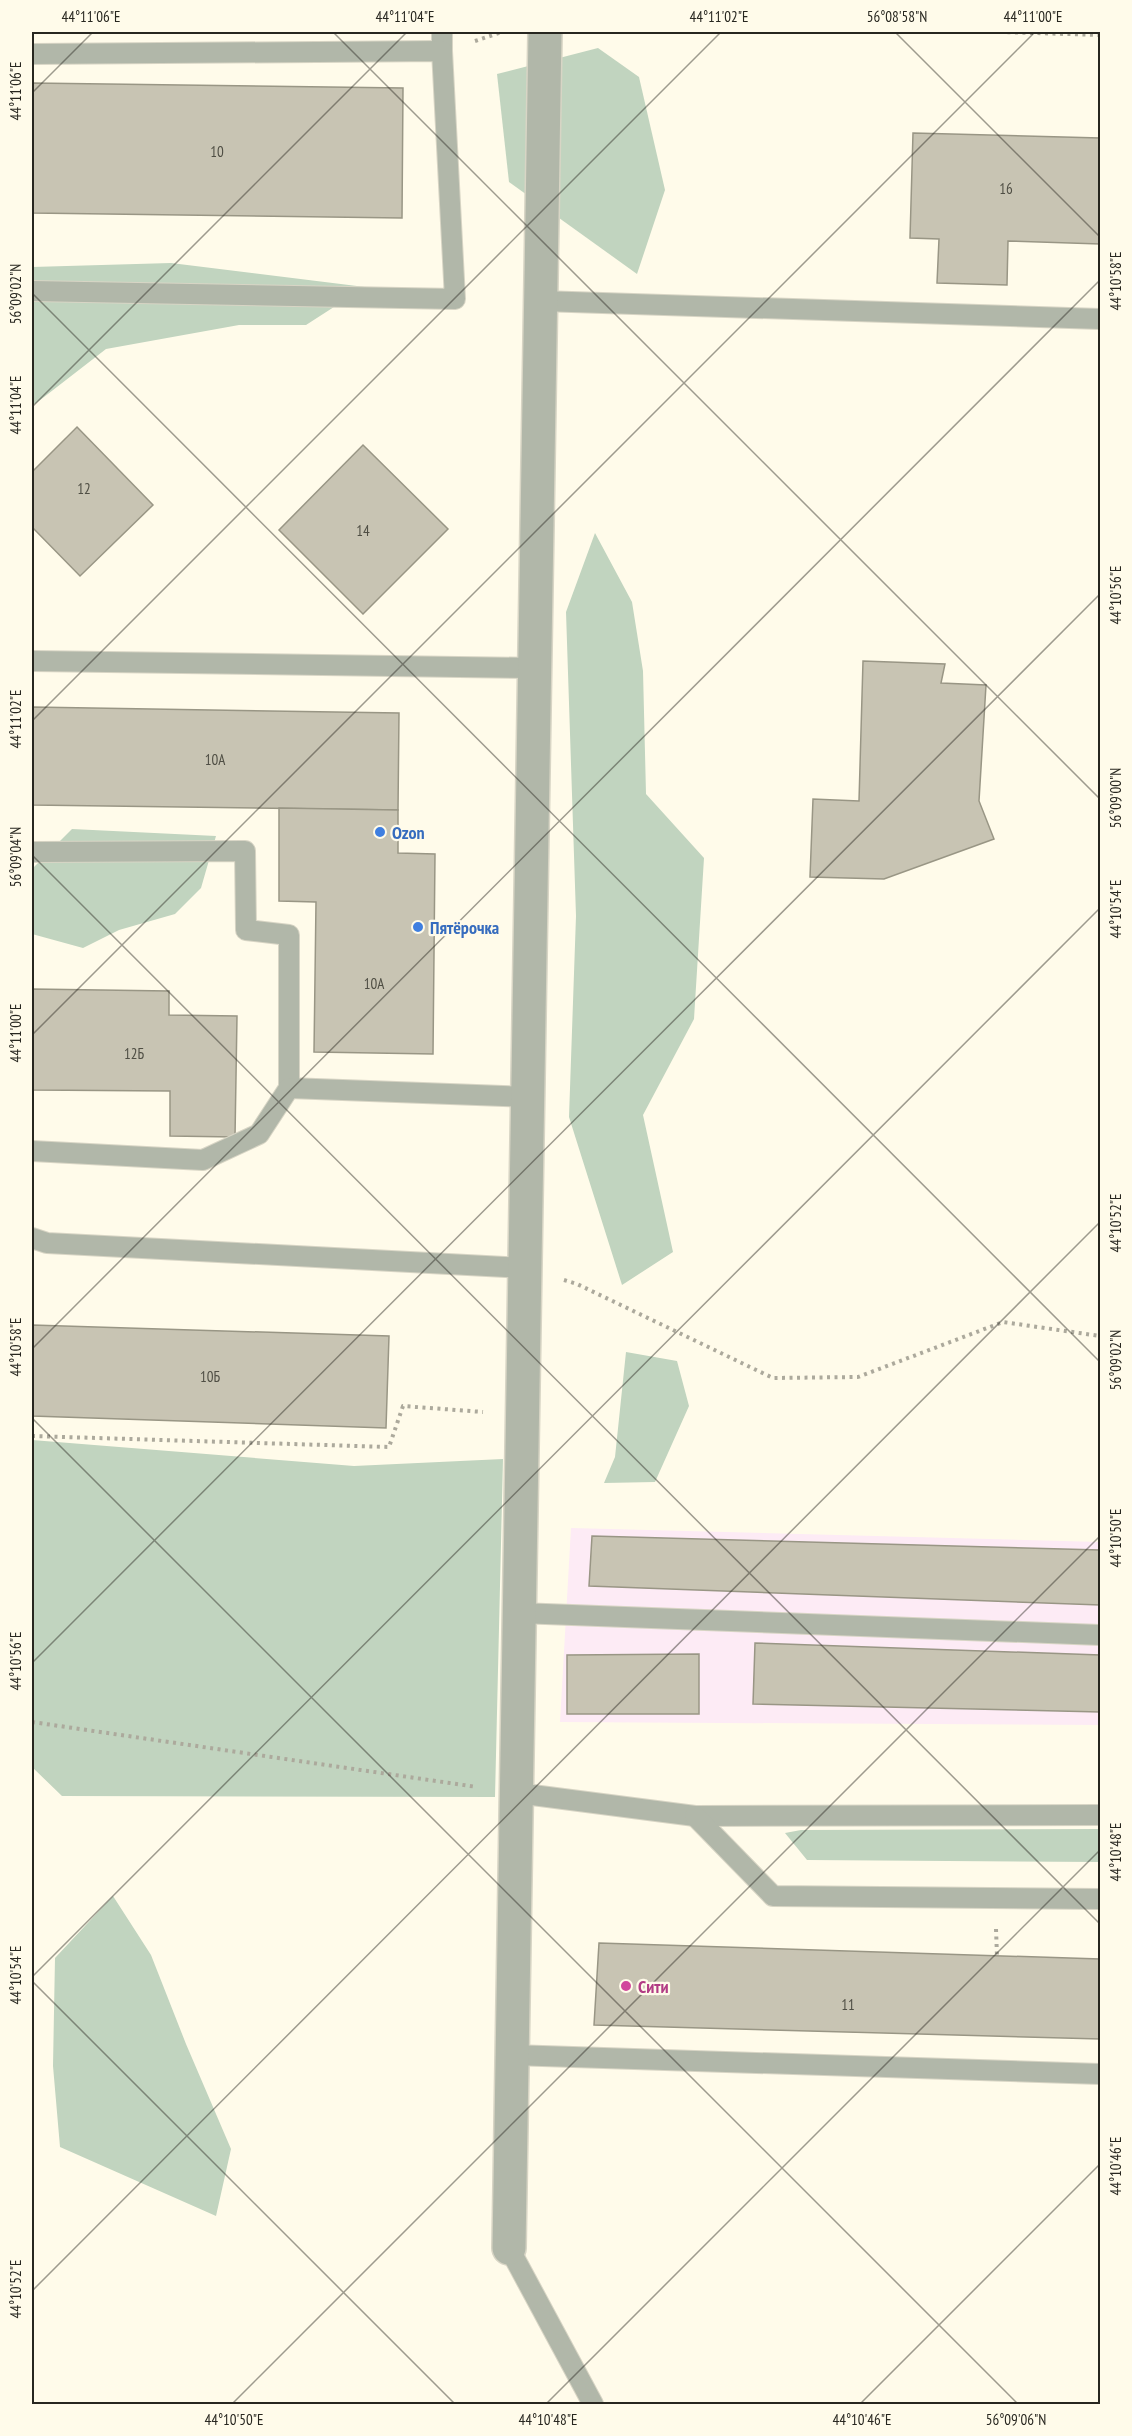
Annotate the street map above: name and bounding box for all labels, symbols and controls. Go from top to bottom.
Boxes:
text: 44°11'06"E [61,7,121,26]
text: 44°11'04"E [375,7,435,26]
text: 44°11'02"E [689,7,749,26]
text: 56°08'58"N [867,7,927,26]
text: 44°11'00"E [1003,7,1063,26]
text: 44°11'06"E [6,61,25,121]
house number: 10 [210,142,224,161]
house number: 16 [999,179,1013,198]
text: 44°10'58"E [1106,251,1125,311]
text: 56°09'02"N [6,264,25,324]
text: 44°11'04"E [6,375,25,435]
house number: 12 [77,479,91,498]
house number: 14 [356,521,370,540]
text: 44°10'56"E [1106,565,1125,625]
text: 44°11'02"E [6,689,25,749]
house number: 10А [205,750,226,769]
text: 56°09'00"N [1106,768,1125,828]
place label: Ozon [392,821,425,844]
marker: Ozon [373,825,387,839]
text: 56°09'04"N [6,827,25,887]
text: 44°10'54"E [1106,879,1125,939]
place label: Пятёрочка [430,916,499,939]
marker: Пятёрочка [411,920,425,934]
house number: 10А [364,974,385,993]
text: 44°11'00"E [6,1003,25,1063]
house number: 12Б [124,1044,144,1063]
text: 44°10'52"E [1106,1193,1125,1253]
text: 44°10'58"E [6,1317,25,1377]
text: 56°09'02"N [1106,1330,1125,1390]
house number: 10Б [200,1367,220,1386]
text: 44°10'50"E [1106,1508,1125,1568]
text: 44°10'56"E [6,1631,25,1691]
text: 44°10'48"E [1106,1822,1125,1882]
text: 44°10'54"E [6,1945,25,2005]
place label: Сити [638,1975,669,1998]
marker: Сити [619,1979,633,1993]
house number: 11 [841,1995,855,2014]
text: 44°10'46"E [1106,2136,1125,2196]
text: 44°10'52"E [6,2259,25,2319]
text: 44°10'50"E [204,2410,264,2429]
text: 44°10'48"E [518,2410,578,2429]
text: 44°10'46"E [832,2410,892,2429]
text: 56°09'06"N [986,2410,1046,2429]

